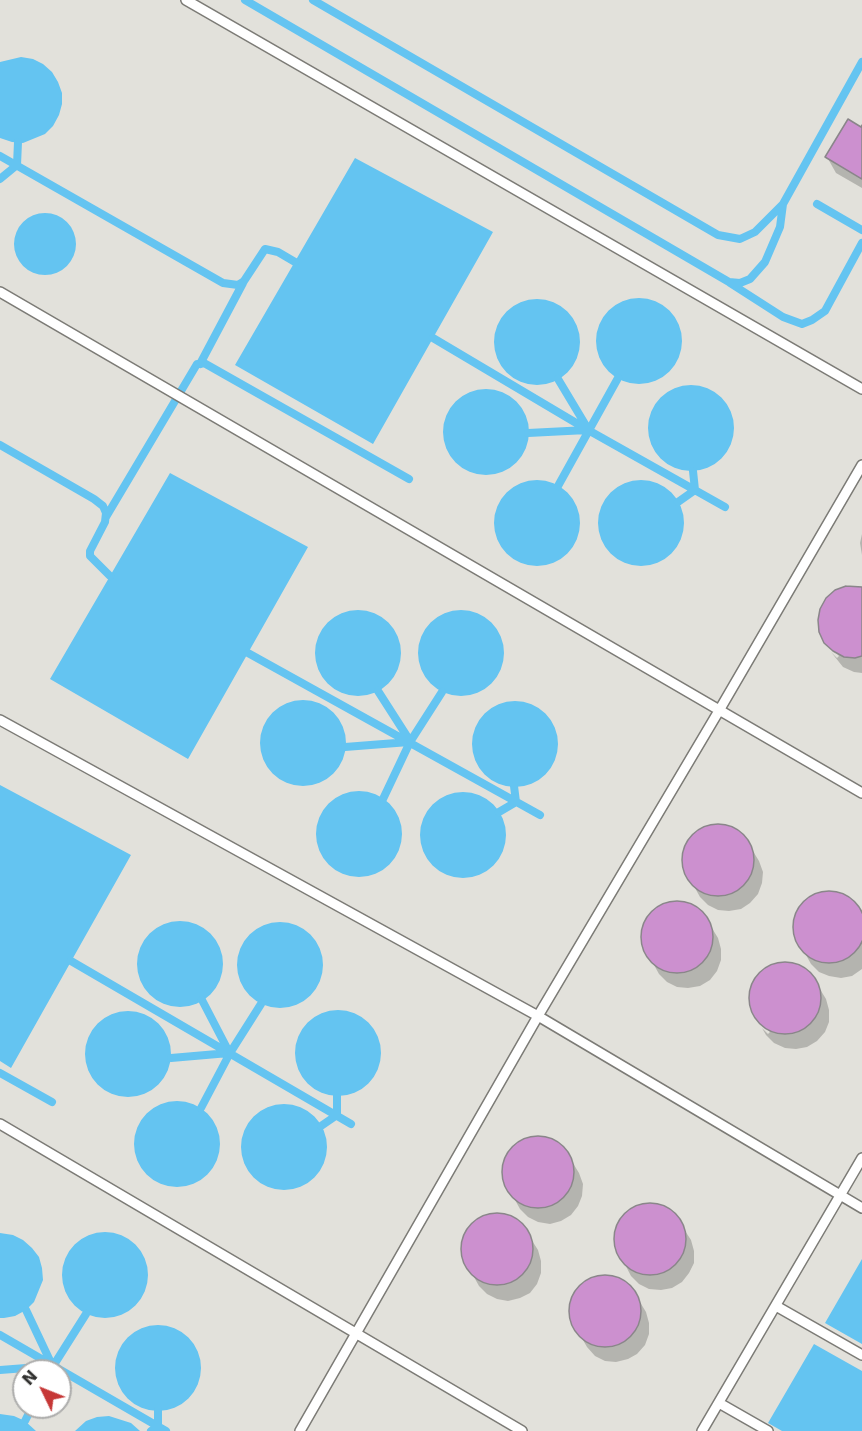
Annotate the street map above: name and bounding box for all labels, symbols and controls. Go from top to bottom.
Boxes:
north arrow [12,1359,72,1419]
text: N [18,1366,41,1389]

